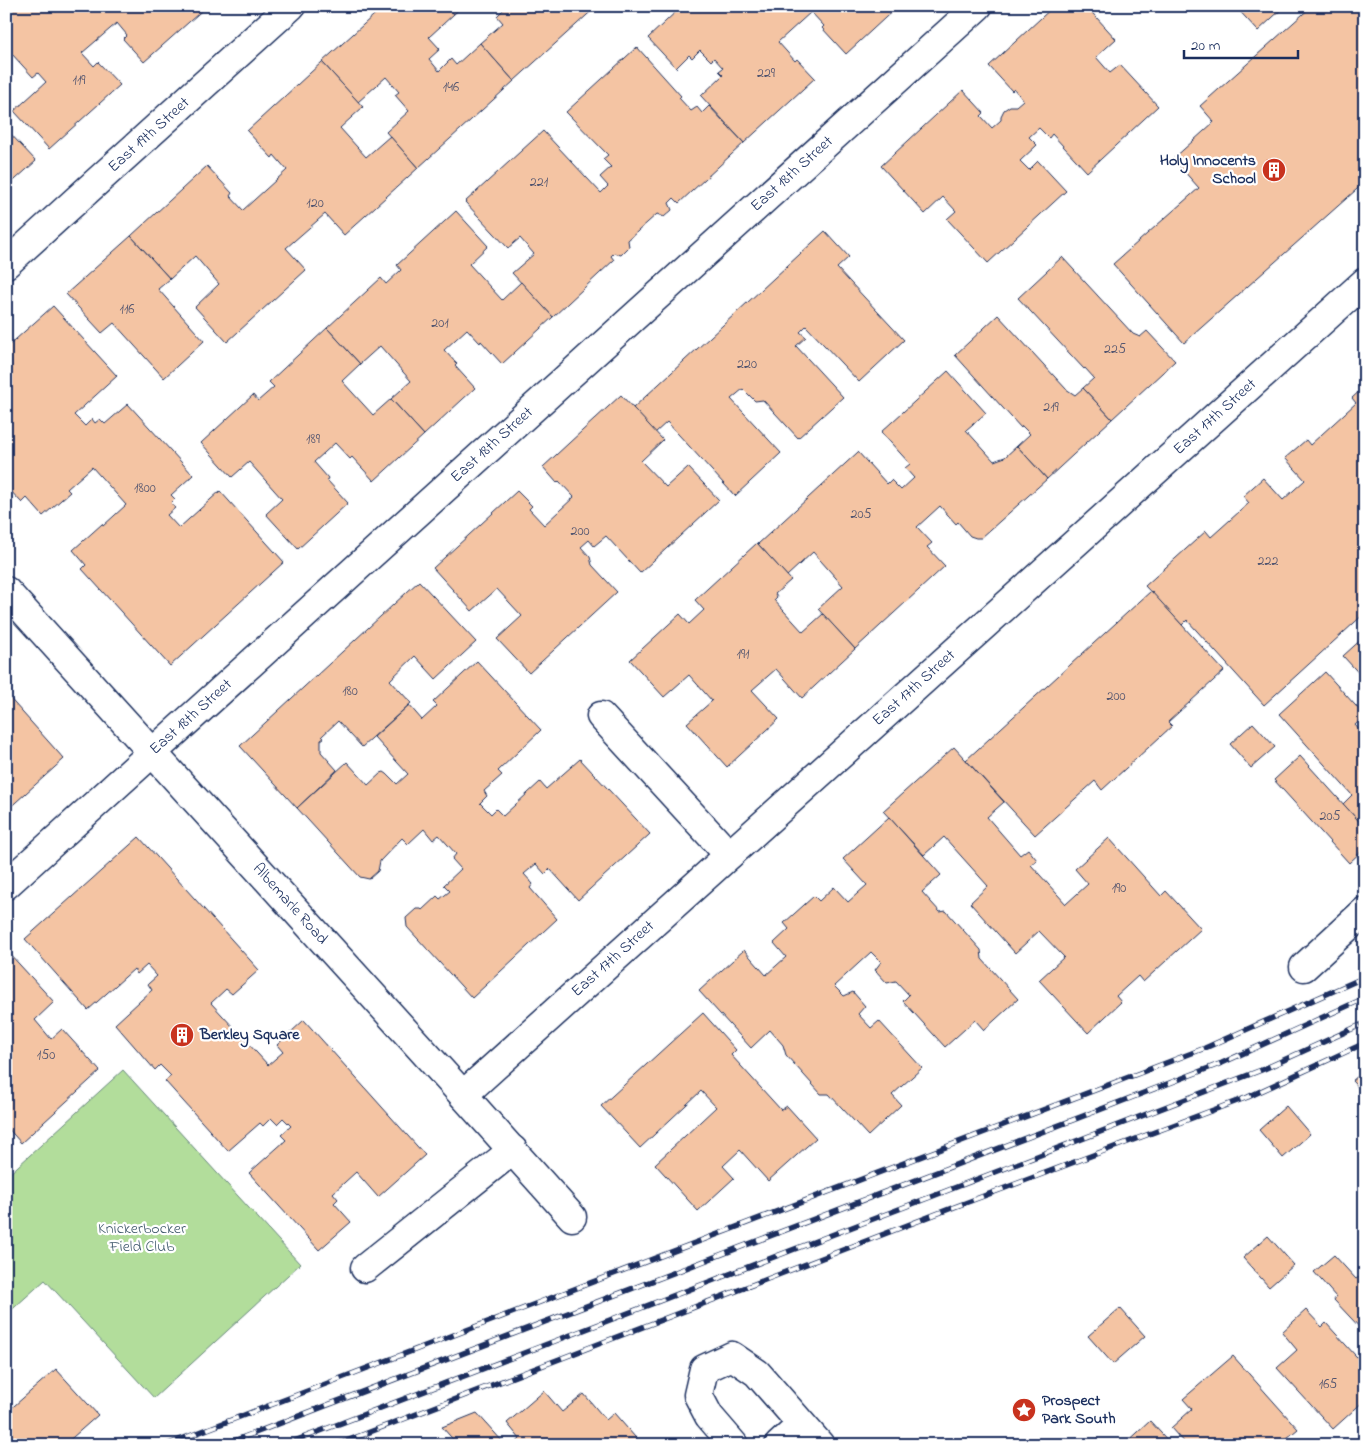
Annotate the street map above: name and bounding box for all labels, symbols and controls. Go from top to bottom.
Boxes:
scale bar [1184,28,1297,60]
text: 20 m [1191,35,1221,57]
house number: 229 [757,63,776,84]
house number: 119 [72,70,86,91]
house number: 146 [443,77,459,98]
street label: East 19th Street [103,91,196,178]
street label: East 18th Street [745,130,839,218]
place label: Holy Innocents School [1160,149,1256,191]
building icon: Holy Innocents School [1261,157,1287,183]
house number: 221 [530,172,549,193]
house number: 120 [306,193,324,214]
house number: 116 [119,299,135,320]
house number: 201 [431,313,449,334]
house number: 225 [1104,339,1126,360]
house number: 220 [737,354,757,375]
street label: East 17th Street [1168,373,1262,461]
house number: 219 [1043,397,1060,418]
street label: East 18th Street [445,401,539,489]
house number: 189 [306,429,321,450]
house number: 1800 [134,478,156,499]
house number: 205 [850,504,872,525]
house number: 200 [570,521,590,542]
house number: 222 [1258,551,1278,572]
house number: 191 [736,644,750,665]
street label: East 17th Street [867,644,961,732]
street label: East 18th Street [144,673,238,761]
house number: 180 [342,681,358,702]
house number: 200 [1106,686,1126,707]
house number: 205 [1319,806,1341,827]
street label: Albemarle Road [247,858,333,950]
house number: 190 [1112,878,1126,899]
street label: East 17th Street [566,915,660,1003]
building icon: Berkley Square [169,1022,195,1048]
place label: Berkley Square [199,1023,300,1048]
house number: 150 [37,1045,55,1066]
park label: Knickerbocker Field Club [98,1217,186,1259]
house number: 165 [1319,1374,1337,1395]
place label: Prospect Park South [1042,1389,1116,1431]
place icon: Prospect Park South [1011,1397,1037,1423]

